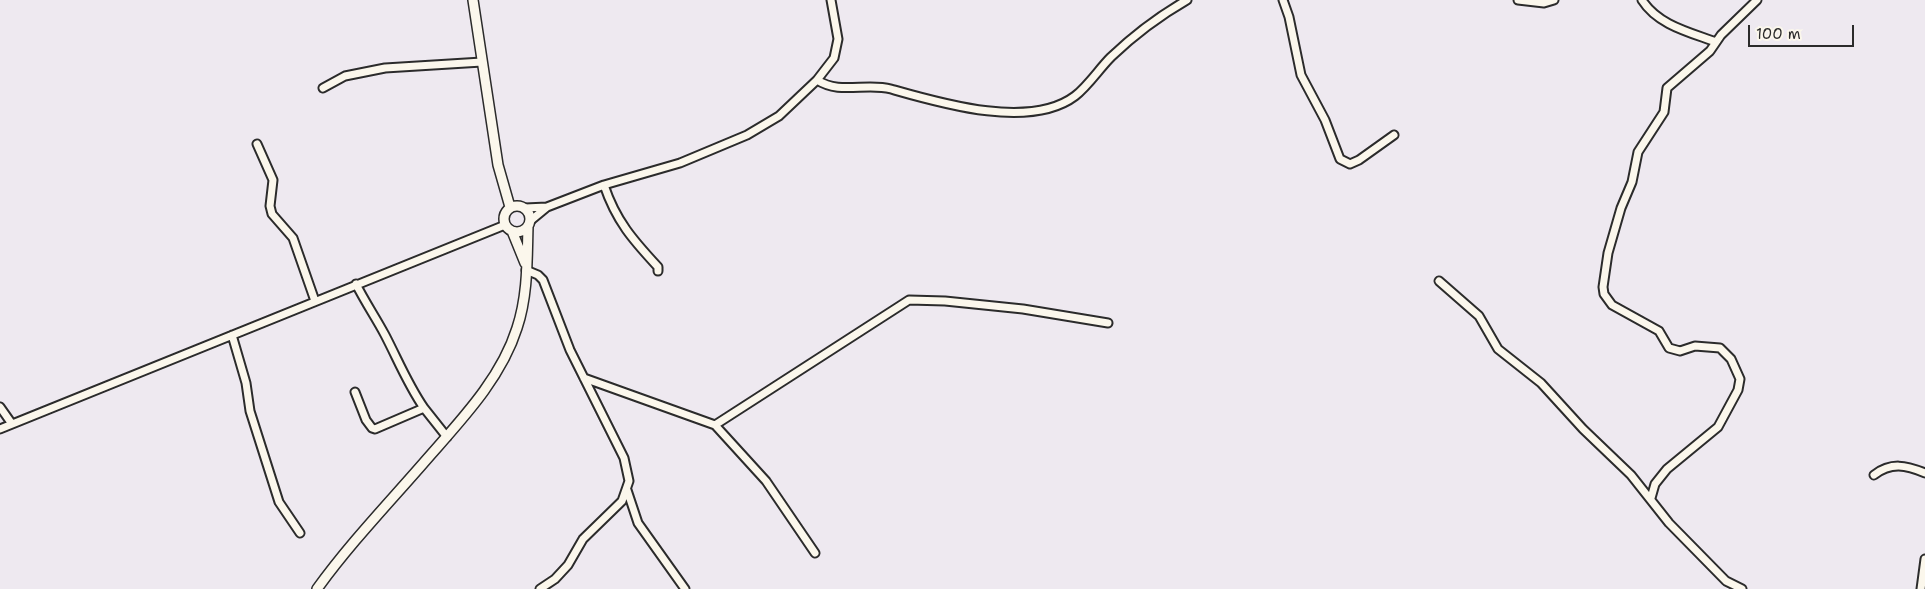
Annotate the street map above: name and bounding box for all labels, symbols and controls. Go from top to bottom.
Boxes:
scale bar [1750,15,1856,47]
text: 100 m [1756,24,1801,44]

